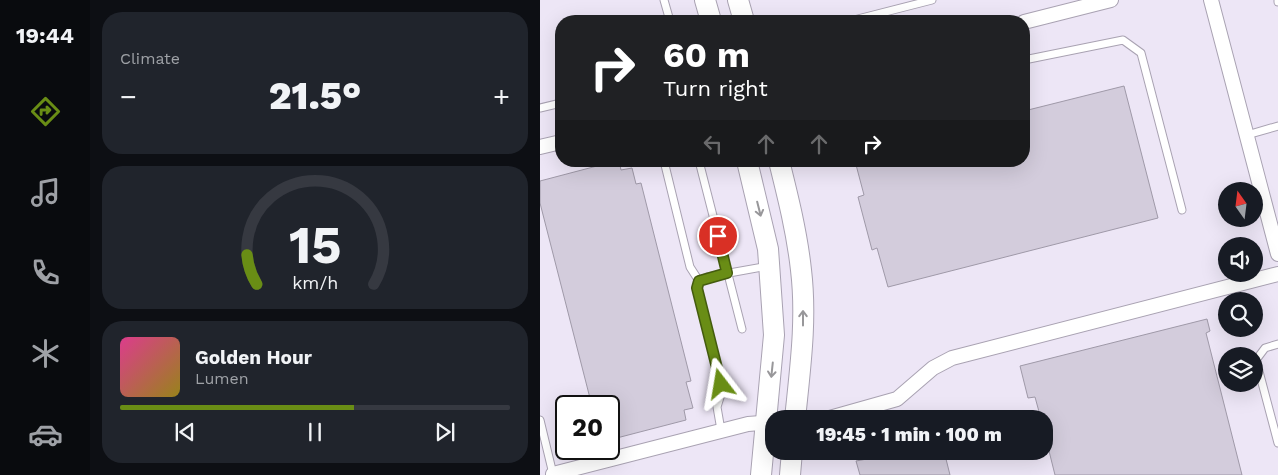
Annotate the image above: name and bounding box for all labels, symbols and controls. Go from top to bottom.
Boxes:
text: 19:44 [16,23,74,48]
text: 60 m [663,34,750,76]
icon: right [580,35,645,100]
text: Climate [120,49,180,68]
text: 21.5° [269,74,361,118]
text: Turn right [663,76,768,101]
text: − [120,80,137,113]
text: + [493,80,510,113]
icon: directions [28,94,63,129]
icon: left [699,130,727,158]
icon: ahead [752,130,780,158]
icon: ahead [805,130,833,158]
icon: right [858,130,886,158]
icon: music [28,175,63,210]
north arrow [1218,182,1262,228]
map controls [1218,182,1263,392]
one-way arrow [755,200,764,216]
text: 15 [289,215,341,276]
pin [697,215,739,257]
icon: arrive [704,222,732,250]
button: sound [1218,237,1263,282]
icon: phone [28,255,63,290]
text: km/h [292,272,338,293]
button: search [1218,292,1263,337]
one-way arrow [798,310,808,326]
icon: climate [28,336,63,371]
text: Golden Hour [195,346,312,369]
button: layers [1218,347,1263,392]
position arrow [694,357,746,409]
one-way arrow [767,361,777,377]
text: Lumen [195,369,249,388]
speed limit sign: 20 [555,395,620,460]
icon: car [28,417,63,452]
icon: previous [171,418,199,446]
icon: pause [301,418,329,446]
icon: next [431,418,459,446]
text: 19:45 · 1 min · 100 m [816,423,1002,446]

